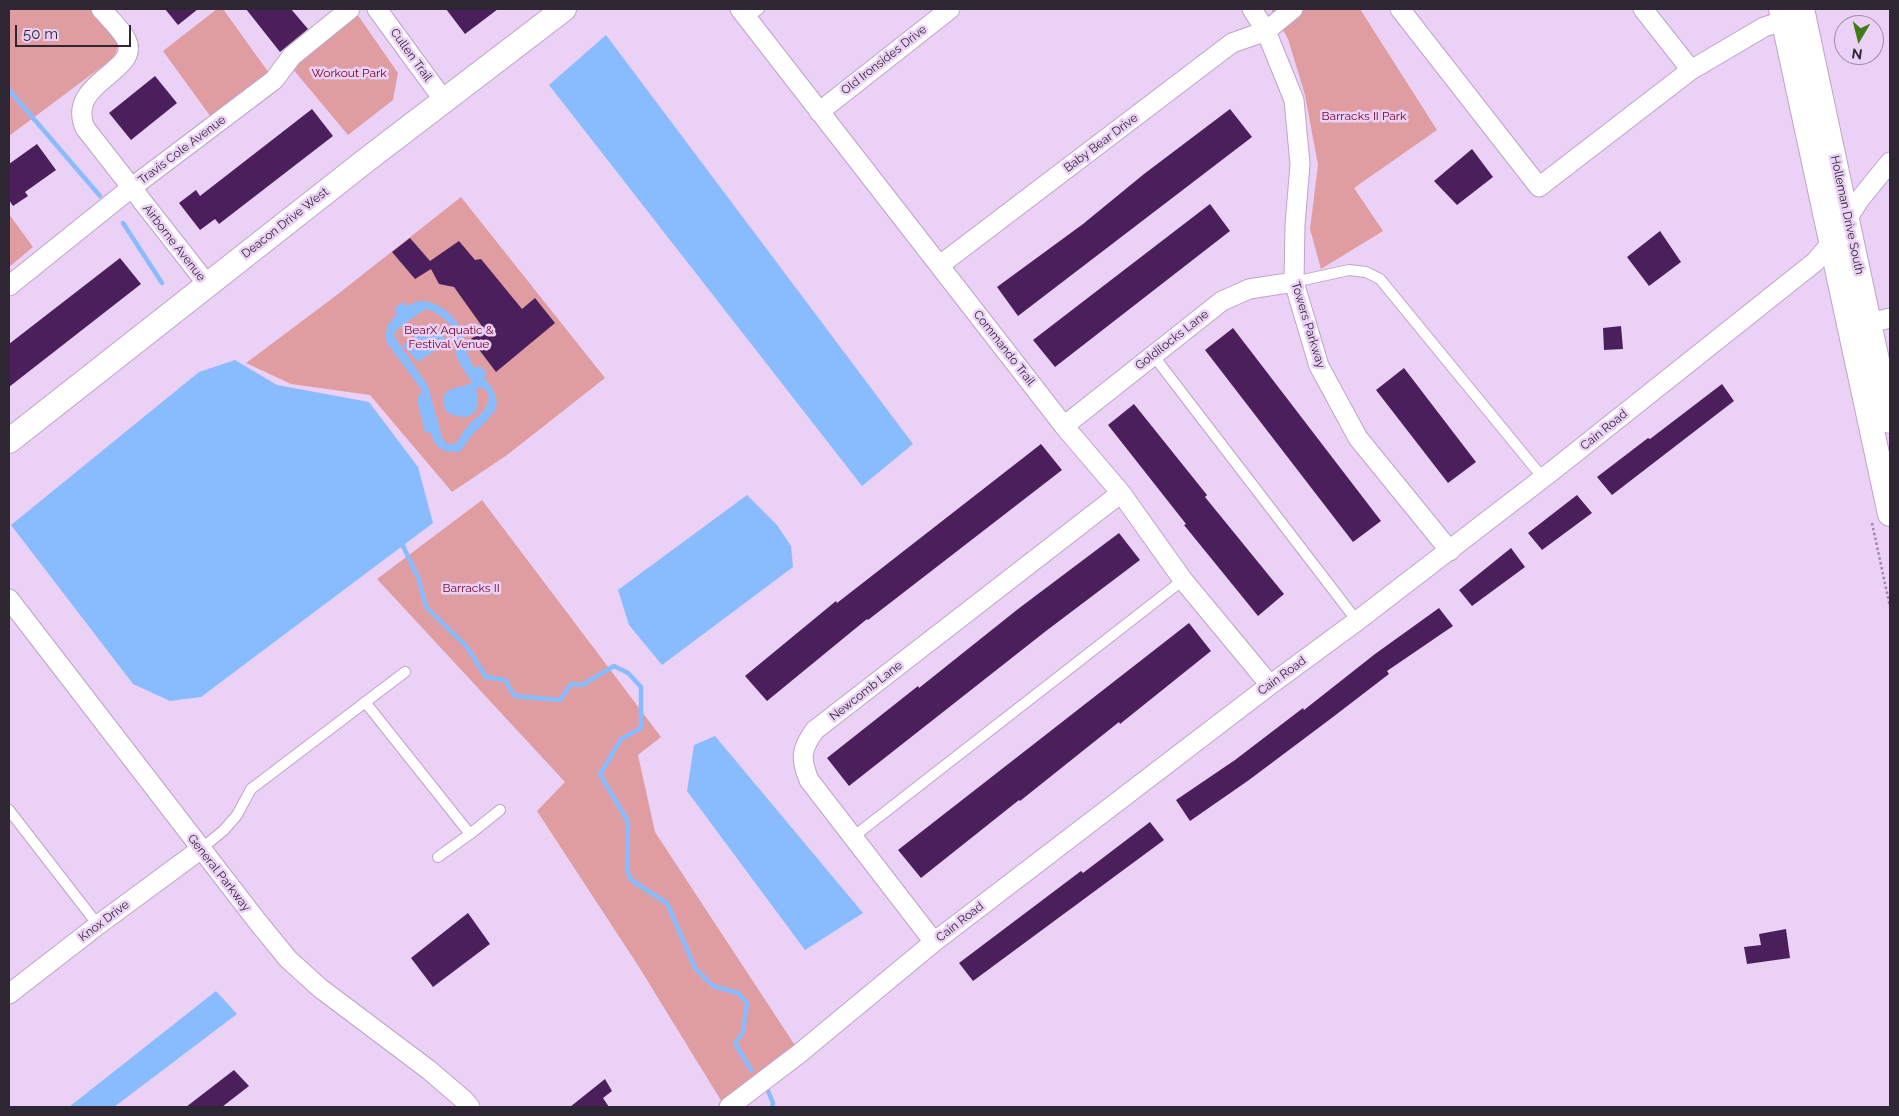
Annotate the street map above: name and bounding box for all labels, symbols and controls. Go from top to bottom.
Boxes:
scale bar [18,15,134,47]
north arrow [1834,15,1884,65]
street label: Old Ironsides Drive [838,22,930,98]
text: 50 m [23,25,58,43]
street label: Cullen Trail [387,26,435,84]
text: N [1851,45,1863,63]
park label: Workout Park [312,66,386,80]
park label: Barracks II Park [1322,109,1406,123]
street label: Baby Bear Drive [1061,111,1141,175]
street label: Travis Cole Avenue [136,113,228,187]
street label: Holleman Drive South [1827,154,1867,276]
street label: Deacon Drive West [239,185,331,261]
street label: Airborne Avenue [140,202,208,284]
street label: Towers Parkway [1288,280,1328,370]
street label: Goldilocks Lane [1133,307,1211,373]
street label: Commando Trail [970,308,1038,388]
park label: BearX Aquatic & Festival Venue [404,323,494,351]
street label: Cain Road [1578,407,1630,453]
park label: Barracks II [442,581,500,595]
street label: Cain Road [1255,654,1309,698]
street label: Newcomb Lane [827,658,905,724]
street label: General Parkway [184,832,254,914]
street label: Knox Drive [76,897,132,945]
street label: Cain Road [933,899,987,945]

